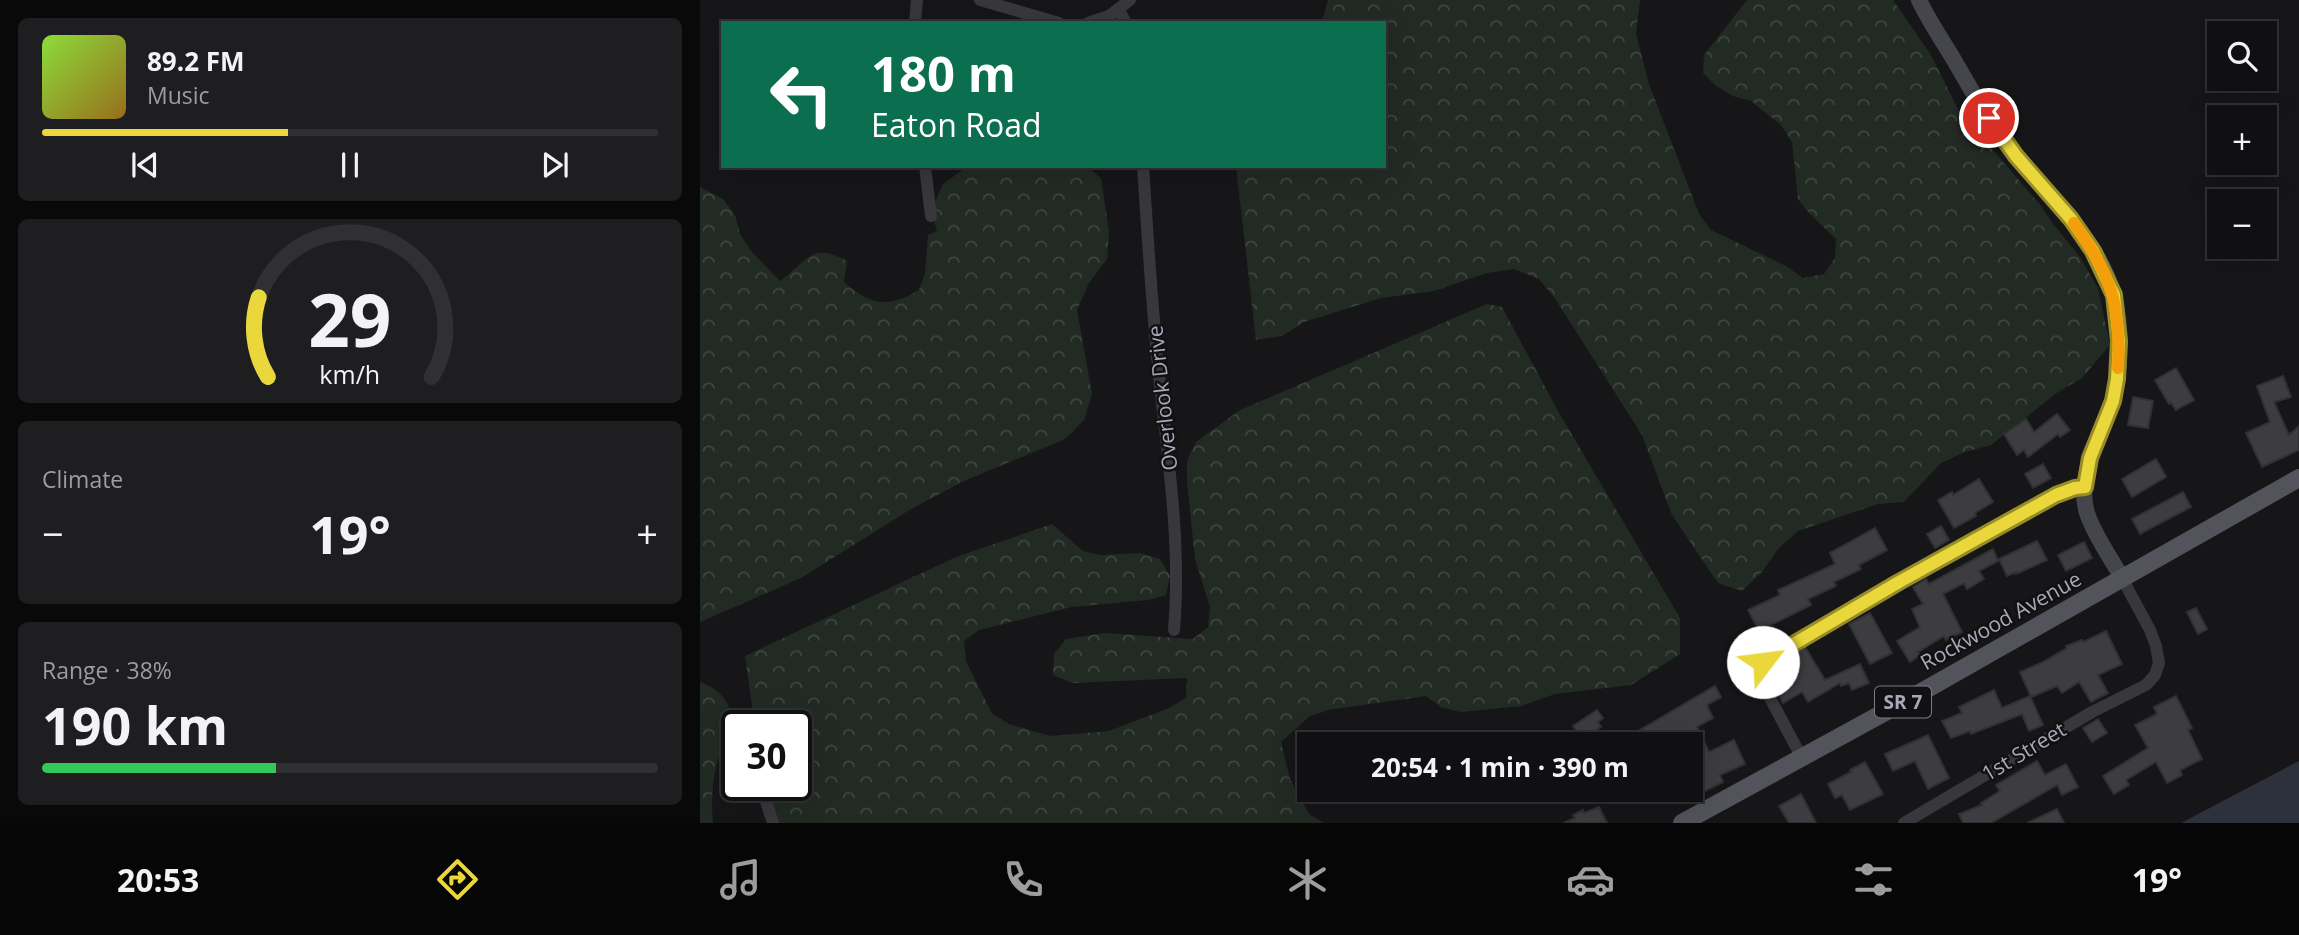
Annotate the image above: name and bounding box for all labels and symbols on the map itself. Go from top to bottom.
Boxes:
pin [1959,88,2019,148]
street label: Overlook Drive [1140,324,1184,472]
street label: Rockwood Avenue [1915,564,2086,676]
position arrow [1726,625,1800,699]
road number: SR 7 [1875,687,1931,718]
speed limit sign: 30 [721,710,812,801]
street label: 1st Street [1976,715,2071,787]

